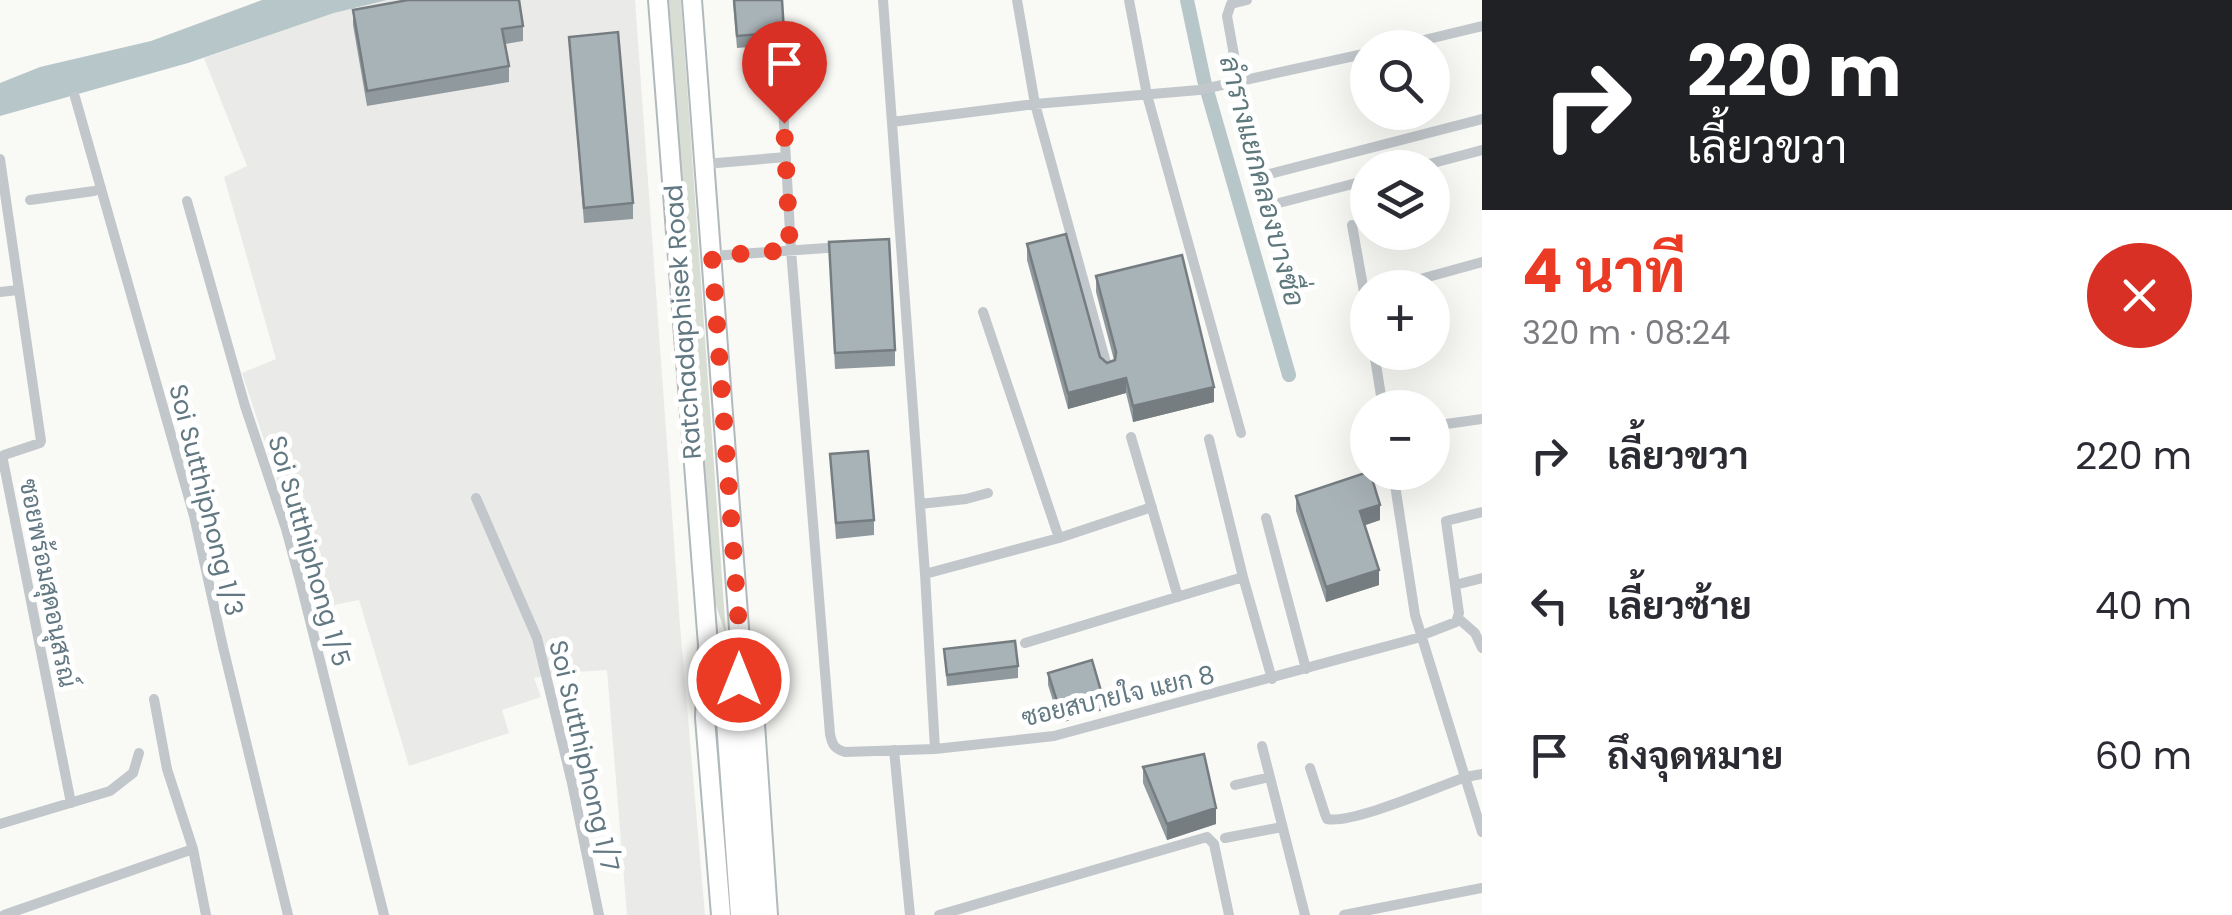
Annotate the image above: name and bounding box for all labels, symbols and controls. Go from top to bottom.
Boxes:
pin [742,21,827,124]
text: 220 m [1687,22,1902,121]
map controls [1350,30,1450,490]
button: search [1350,30,1450,130]
icon: arrive [757,36,812,91]
icon: right [1522,40,1652,170]
water label: ลำรางแยกคลองบางซื่อ [1210,50,1319,311]
text: เลี้ยวขวา [1687,116,1847,179]
button: layers [1350,150,1450,250]
street label: Ratchadaphisek Road [656,183,710,461]
text: 4 นาที [1522,229,1686,313]
button: close [2087,243,2192,348]
button: + [1350,270,1450,370]
text: 320 m · 08:24 [1522,310,1730,355]
street label: Soi Sutthiphong 1/3 [160,380,252,620]
button: − [1350,390,1450,490]
icon: right [1522,428,1577,483]
text: เลี้ยวขวา [1607,429,1749,482]
text: 220 m [2075,429,2192,482]
street label: Soi Sutthiphong 1/5 [259,431,359,671]
street label: ซอยพร้อมสุดอนุสรณ์ [11,476,85,690]
icon: left [1522,578,1577,633]
text: เลี้ยวซ้าย [1607,579,1752,632]
text: 40 m [2095,579,2192,632]
position arrow [687,628,791,732]
street label: Soi Sutthiphong 1/7 [540,637,628,875]
street label: ซอยสบายใจ แยก 8 [1018,657,1218,735]
icon: arrive [1522,728,1577,783]
text: ถึงจุดหมาย [1607,729,1783,782]
text: 60 m [2095,729,2192,782]

